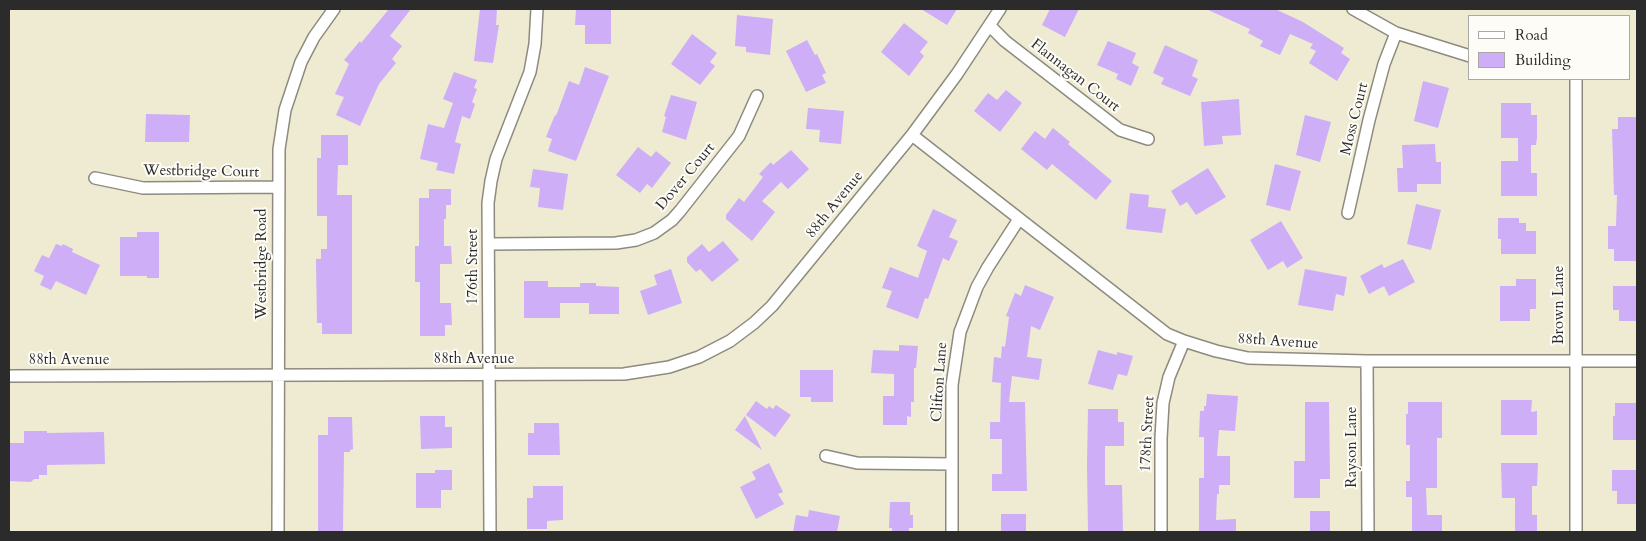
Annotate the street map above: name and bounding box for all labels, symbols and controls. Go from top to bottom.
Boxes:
legend [1468,15,1631,80]
text: Road [1515,25,1548,45]
street label: Flannagan Court [1027,36,1123,116]
text: Building [1515,50,1571,70]
street label: Moss Court [1337,81,1373,157]
street label: Dover Court [653,140,719,214]
street label: Westbridge Court [143,162,259,182]
street label: 88th Avenue [803,168,867,242]
street label: Westbridge Road [254,208,272,320]
street label: 176th Street [465,229,483,305]
street label: Brown Lane [1551,265,1569,345]
street label: 88th Avenue [1237,330,1319,354]
street label: Clifton Lane [928,341,952,423]
street label: 88th Avenue [433,351,515,369]
street label: 88th Avenue [28,352,110,370]
street label: 178th Street [1137,396,1159,472]
street label: Rayson Lane [1344,406,1362,488]

